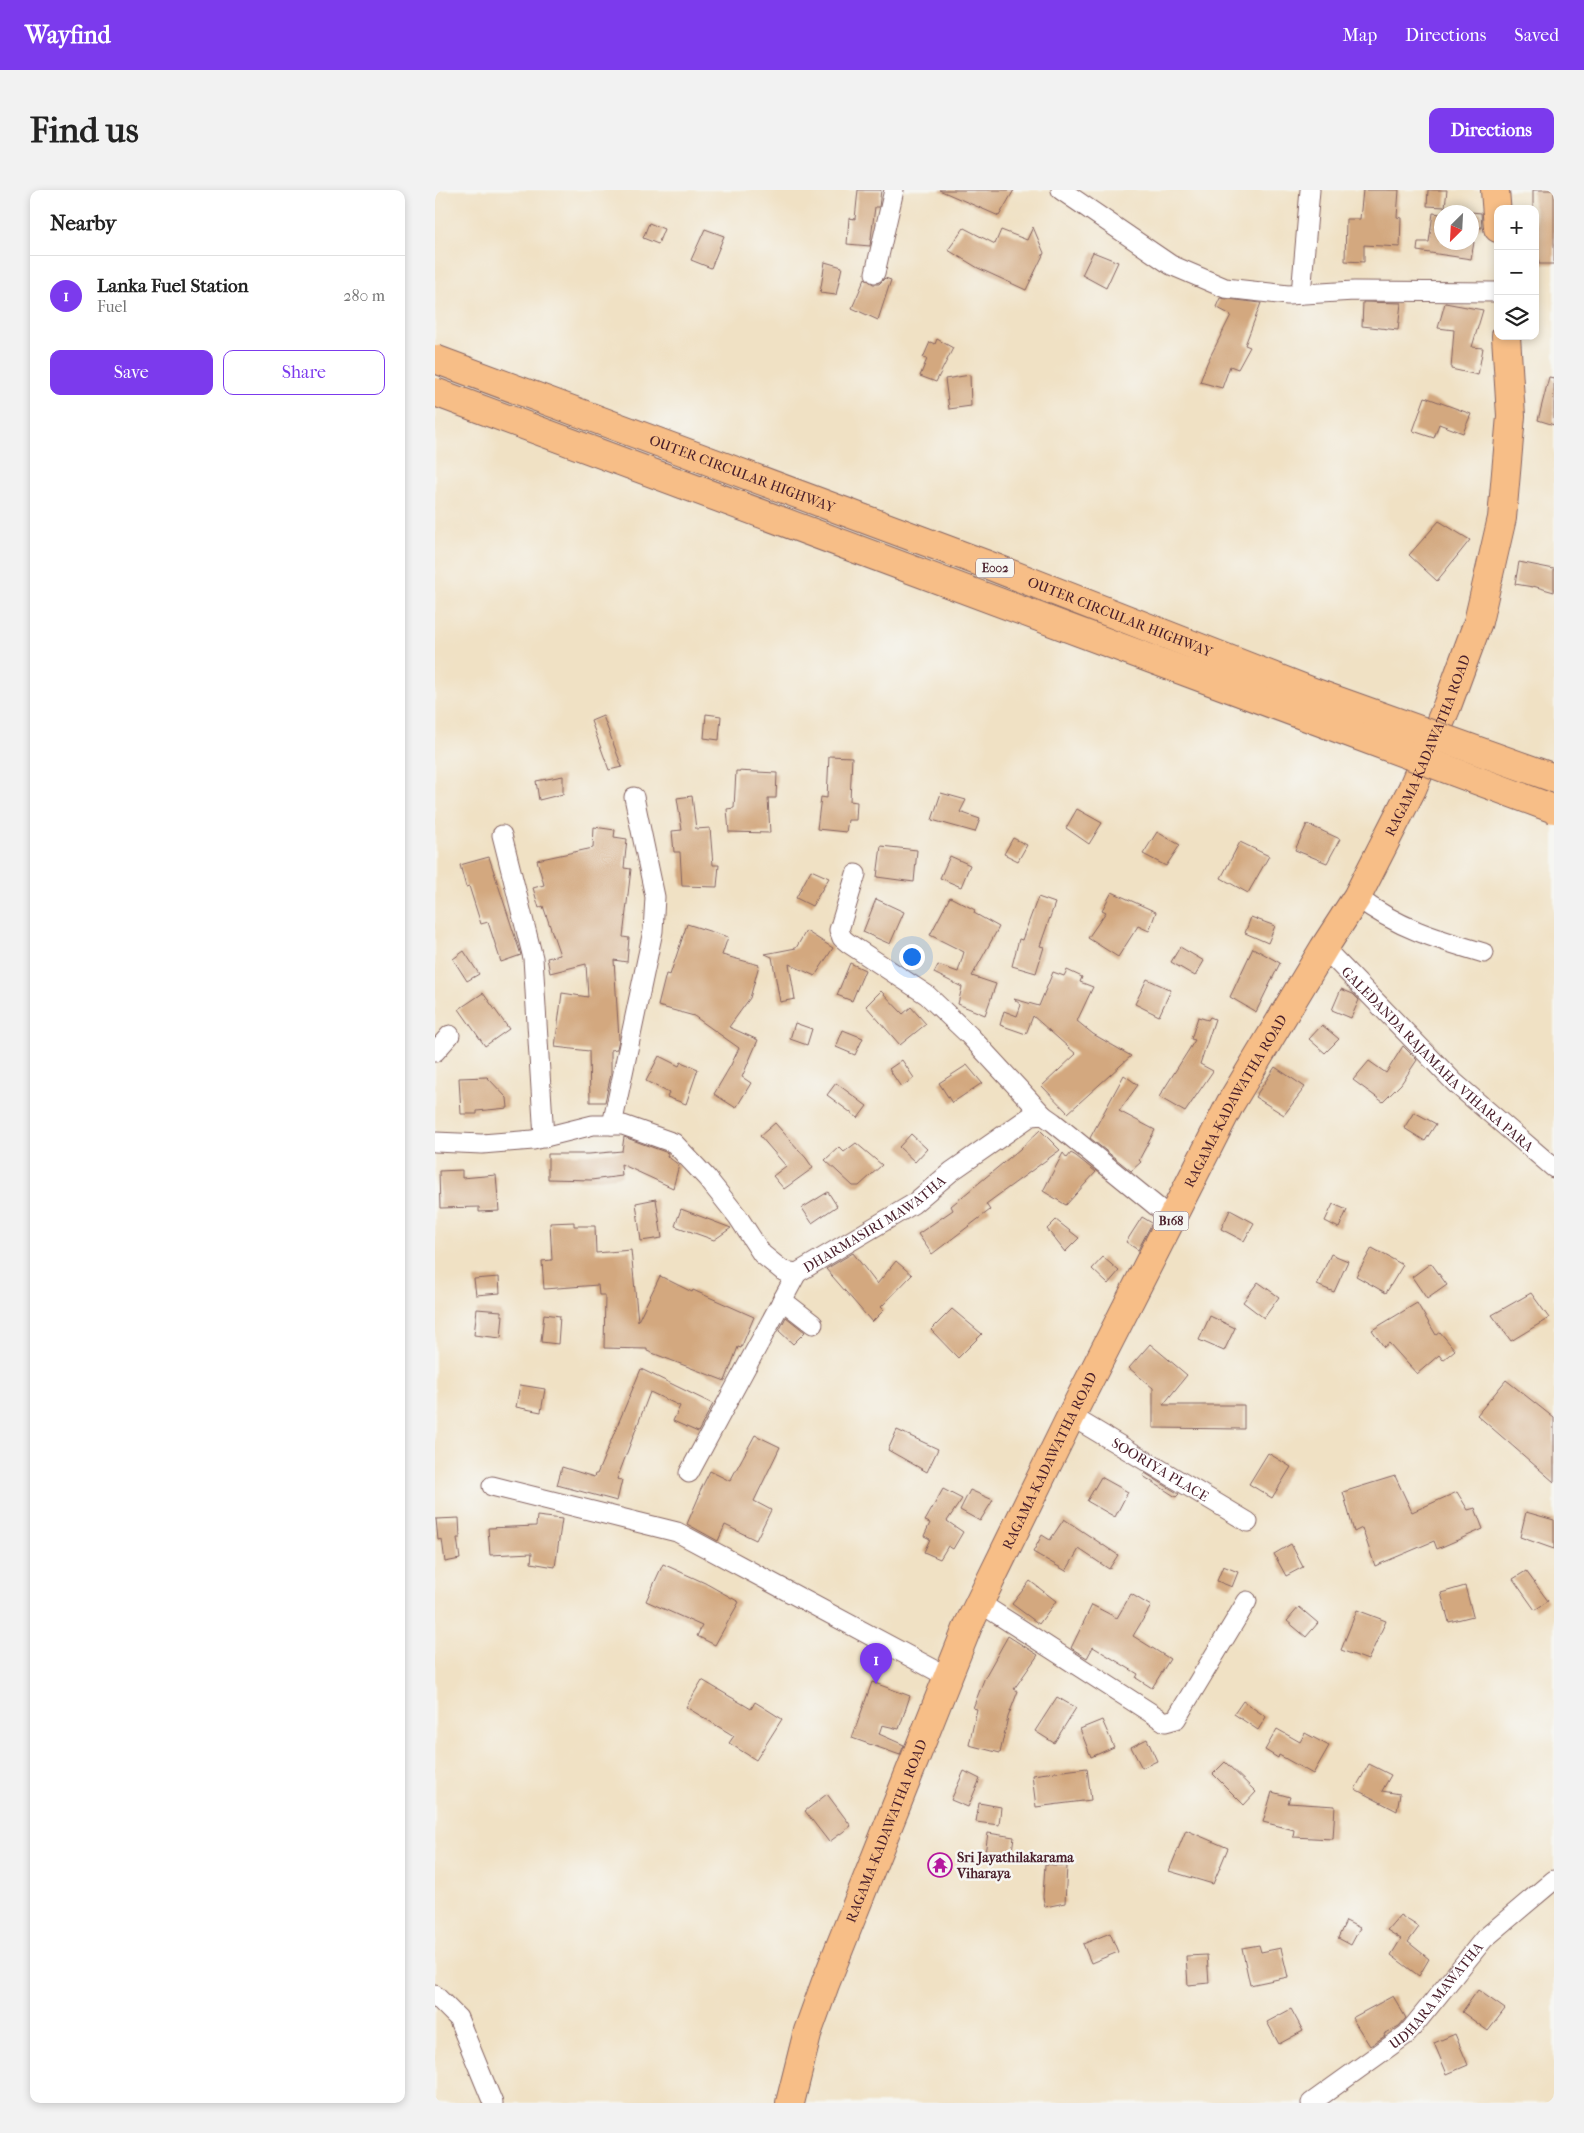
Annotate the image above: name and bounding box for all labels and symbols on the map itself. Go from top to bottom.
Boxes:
north arrow [1434,205,1479,250]
street label: OUTER CIRCULAR HIGHWAY [647,431,838,516]
road number: E002 [976,558,1014,578]
street label: OUTER CIRCULAR HIGHWAY [1025,573,1216,661]
street label: RAGAMA-KADAWATHA ROAD [1381,652,1474,839]
your location [899,944,925,970]
street label: GALEDANDA RAJAMAHA VIHARA PARA [1338,963,1538,1156]
street label: RAGAMA-KADAWATHA ROAD [1180,1011,1291,1190]
street label: DHARMASIRI MAWATHA [800,1171,950,1276]
road number: B168 [1153,1211,1189,1230]
street label: RAGAMA-KADAWATHA ROAD [998,1369,1101,1552]
street label: SOORIYA PLACE [1109,1434,1212,1505]
pin: 1 [860,1643,892,1684]
street label: RAGAMA-KADAWATHA ROAD [842,1737,930,1925]
place label: Sri Jayathilakarama Viharaya [956,1849,1074,1882]
temple icon: Sri Jayathilakarama Viharaya [927,1852,953,1878]
street label: UDHARA MAWATHA [1386,1938,1487,2053]

